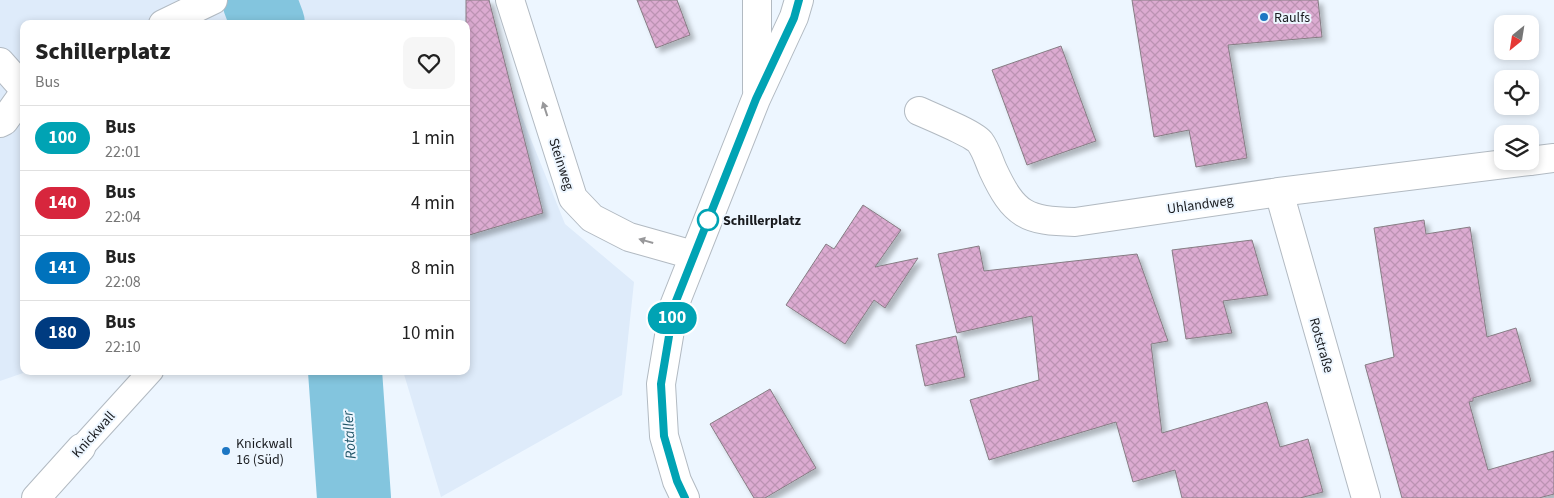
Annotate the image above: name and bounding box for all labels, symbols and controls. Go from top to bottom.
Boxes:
place label: Raulfs [1274,8,1310,28]
marker: Raulfs [1258,11,1270,23]
north arrow [1494,15,1539,60]
map controls [1494,15,1539,170]
text: Schillerplatz [35,34,170,69]
button: heart [403,37,455,89]
button: locate [1494,70,1539,115]
text: Bus [35,71,60,93]
one-way arrow [540,102,548,117]
text: Bus [105,114,136,141]
text: 100 [48,125,77,150]
text: 1 min [411,125,455,152]
button: layers [1494,125,1539,170]
street label: Steinweg [543,136,579,193]
text: 22:01 [105,141,141,163]
text: Bus [105,179,136,206]
text: 140 [48,190,77,215]
text: 4 min [411,190,455,217]
street label: Uhlandweg [1166,190,1234,220]
text: 22:04 [105,206,141,228]
marker: Schillerplatz [697,209,719,231]
place label: Schillerplatz [723,211,802,231]
one-way arrow [639,237,654,245]
text: Bus [105,244,136,271]
text: 141 [48,255,77,280]
text: 8 min [411,255,455,282]
text: 22:08 [105,271,141,293]
line badge: 100 [643,302,701,334]
text: 100 [658,305,686,330]
text: Bus [105,309,136,336]
street label: Rotstraße [1304,315,1338,375]
text: 180 [48,320,77,345]
text: 10 min [401,320,455,347]
text: 22:10 [105,336,141,358]
street label: Knickwall [67,407,120,462]
water label: Rotaller [337,409,362,460]
place label: Knickwall 16 (Süd) [236,434,293,470]
marker: Knickwall 16 (Süd) [220,445,232,457]

